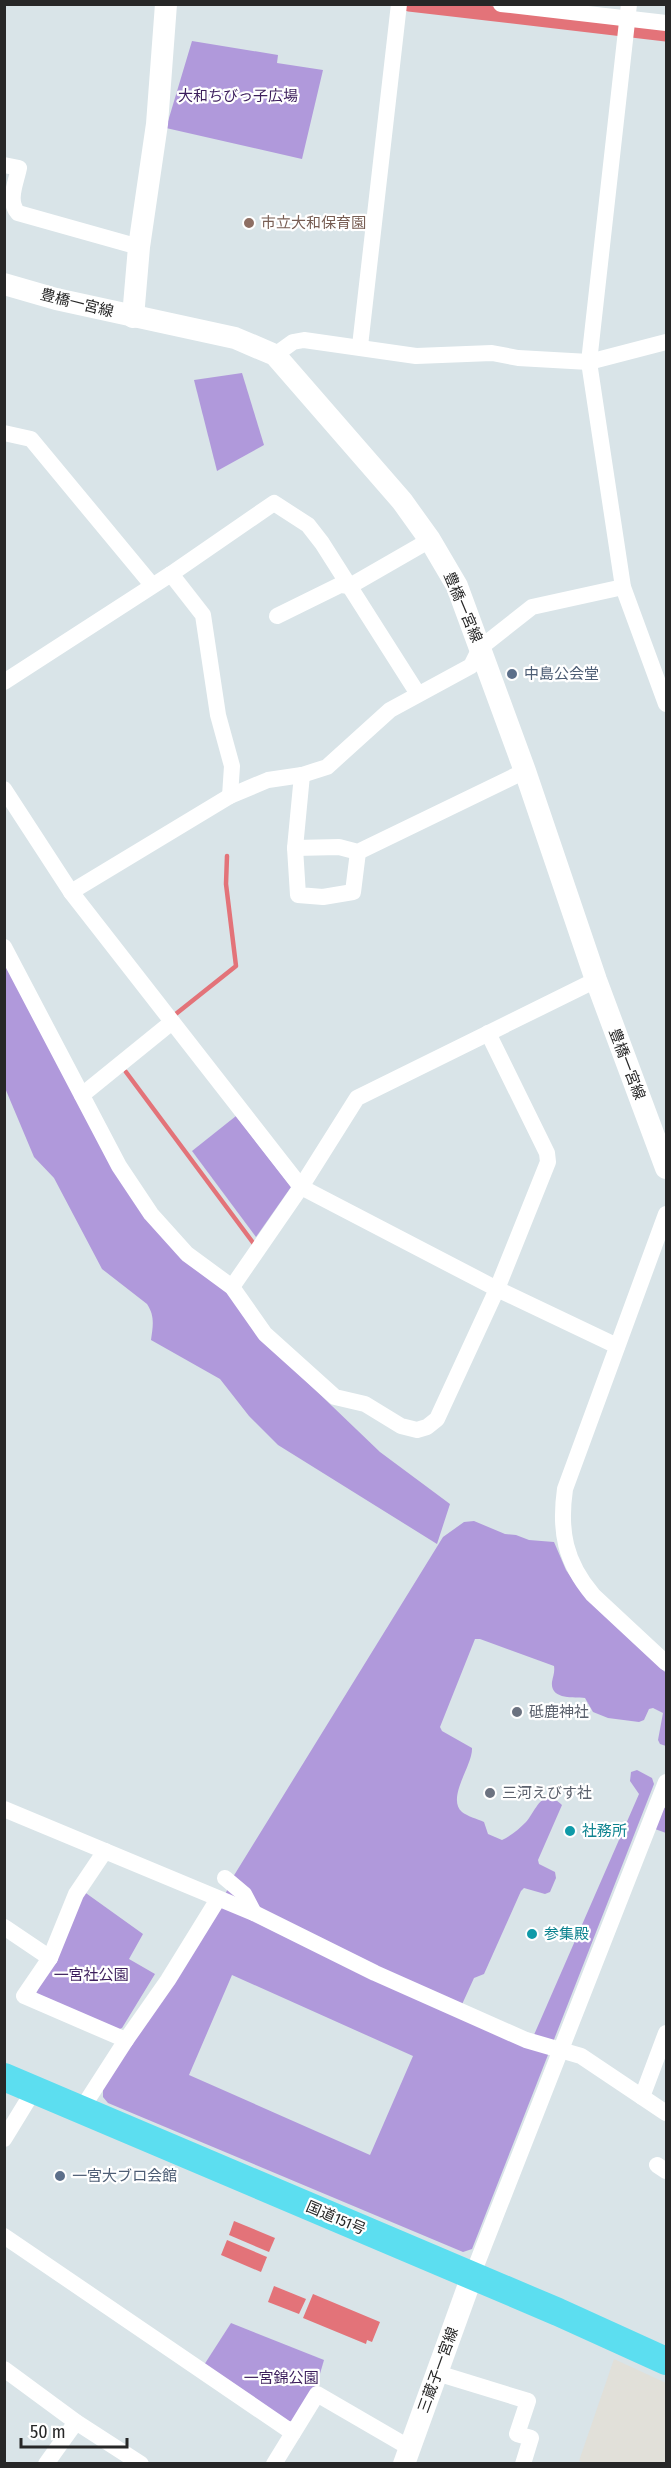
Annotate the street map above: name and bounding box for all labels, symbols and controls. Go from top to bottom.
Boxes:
park label: 大和ちびっ子広場 [178,87,298,105]
place label: 市立大和保育園 [261,214,366,232]
marker: 市立大和保育園 [242,216,256,230]
street label: 豊橋一宮線 [38,285,116,321]
street label: 豊橋一宮線 [440,569,486,645]
place label: 中島公会堂 [524,665,599,683]
marker: 中島公会堂 [505,667,519,681]
street label: 豊橋一宮線 [605,1026,649,1102]
place label: 砥鹿神社 [529,1703,589,1721]
marker: 砥鹿神社 [510,1705,524,1719]
place label: 三河えびす社 [502,1784,592,1802]
marker: 三河えびす社 [483,1786,497,1800]
place label: 社務所 [582,1822,627,1840]
marker: 社務所 [563,1824,577,1838]
place label: 参集殿 [544,1925,589,1943]
marker: 参集殿 [525,1927,539,1941]
park label: 一宮社公園 [53,1966,129,1984]
place label: 一宮大ブロ会館 [72,2167,177,2185]
marker: 一宮大ブロ会館 [53,2169,67,2183]
street label: 国道151号 [304,2197,368,2239]
street label: 三蔵子一宮線 [414,2325,462,2415]
park label: 一宮錦公園 [243,2369,319,2387]
scale bar [21,2411,128,2449]
text: 50 m [30,2421,66,2443]

